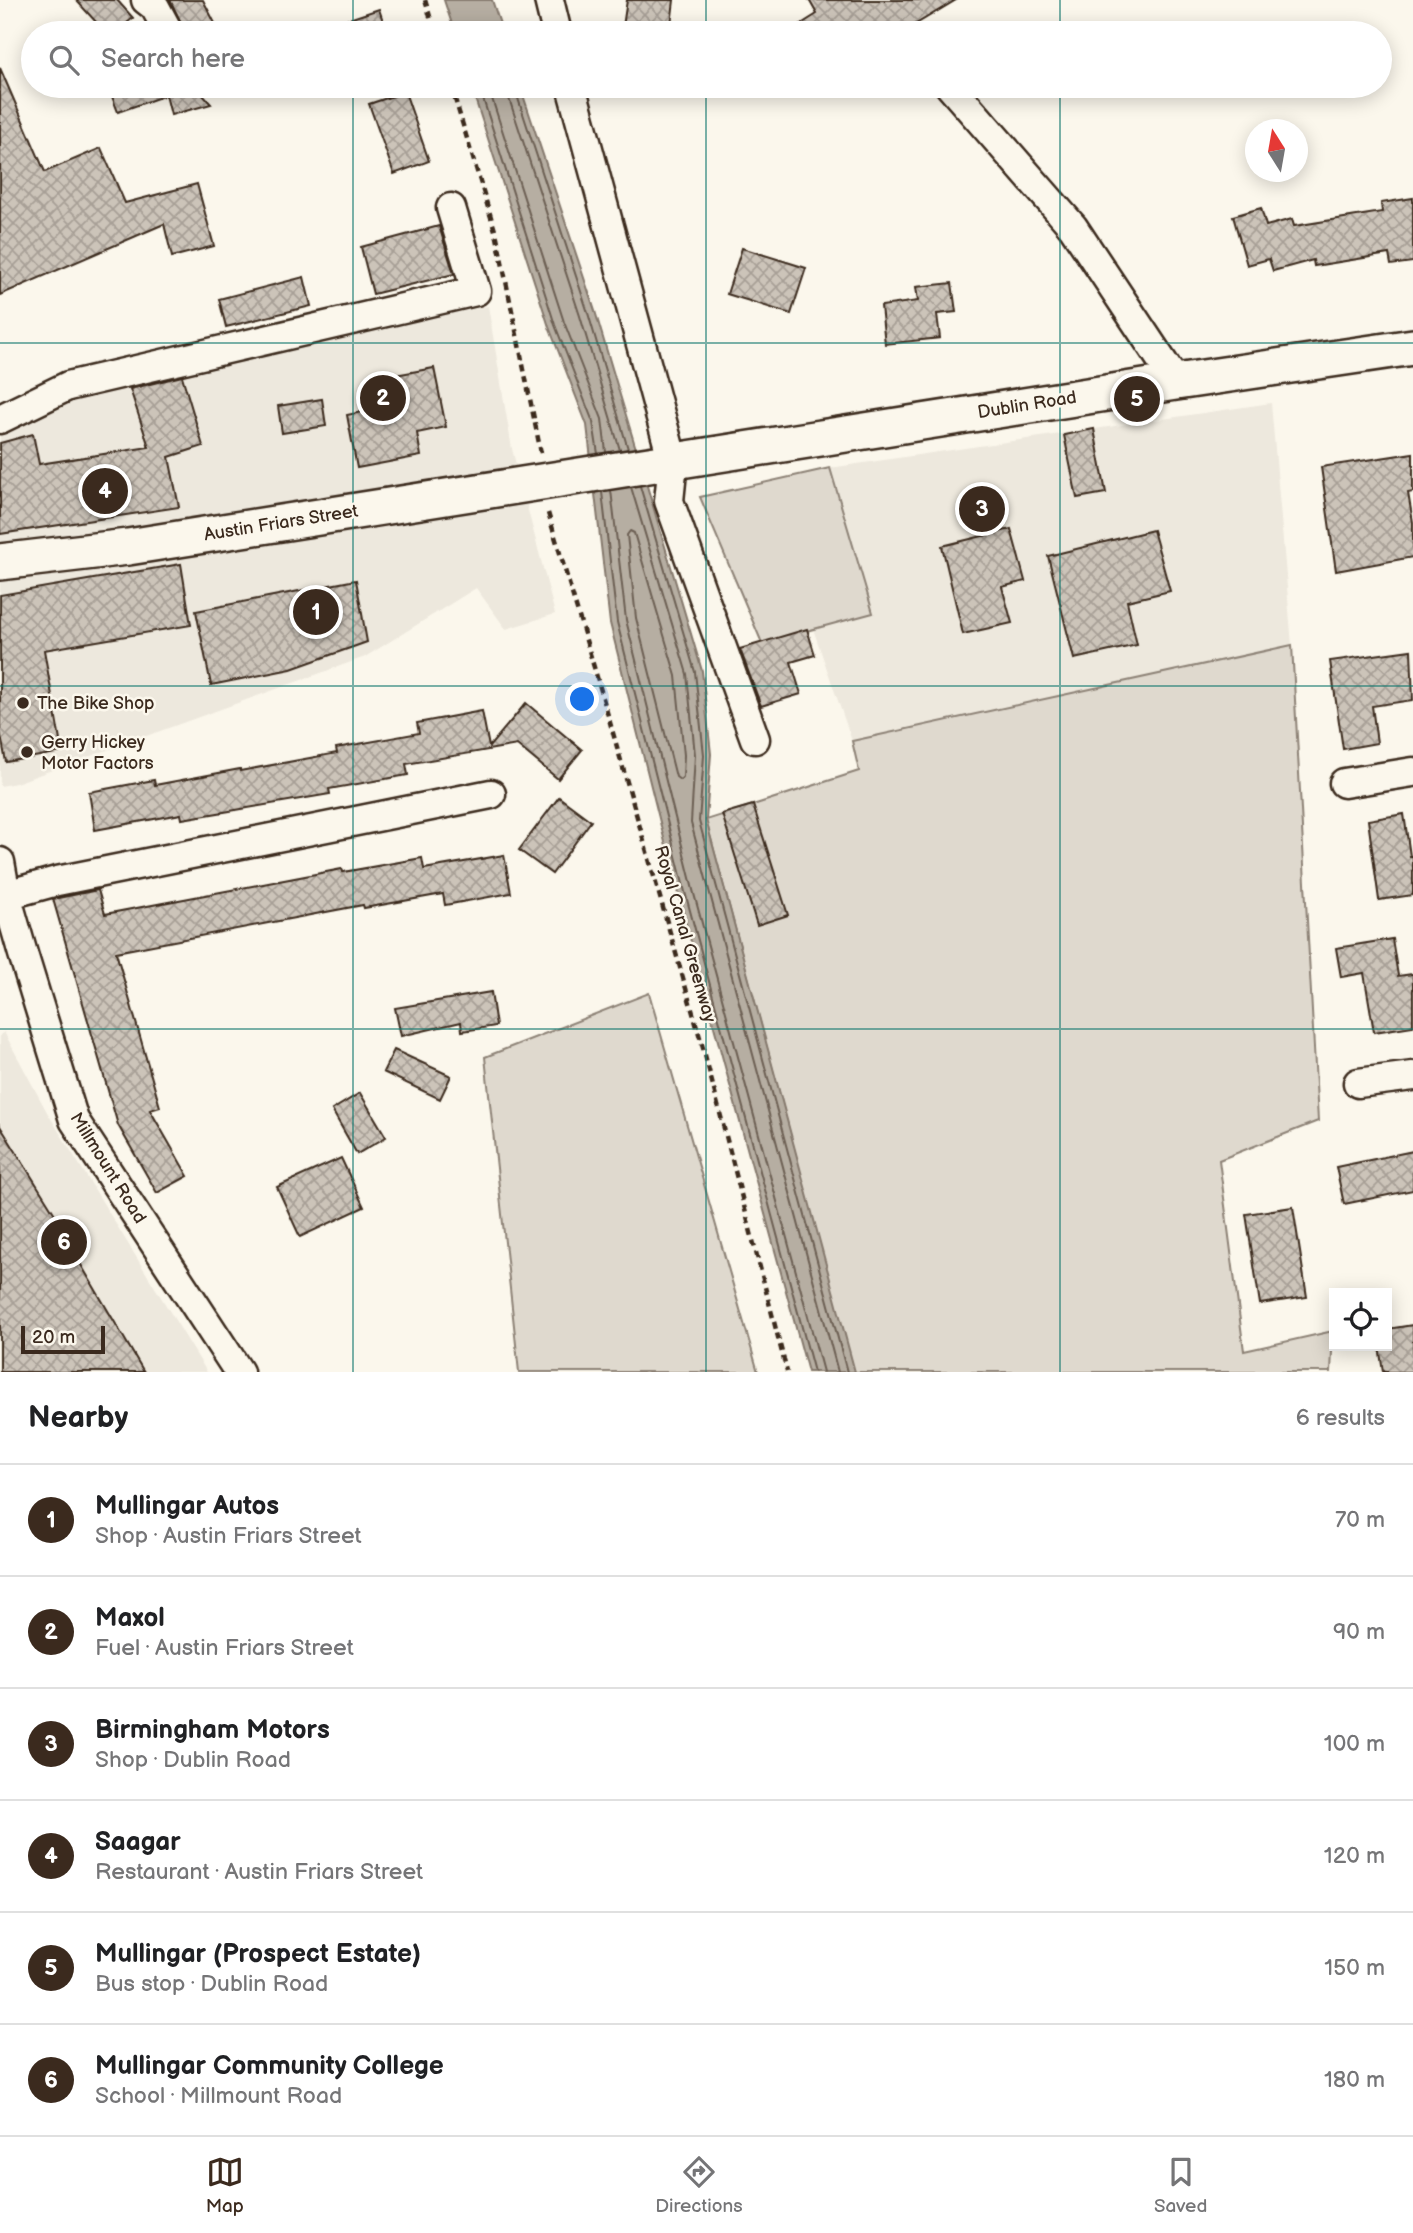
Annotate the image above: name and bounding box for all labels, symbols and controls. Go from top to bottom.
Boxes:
search box [21,21,1392,98]
icon: search [45,41,83,79]
text: Search here [101,44,245,75]
north arrow [1245,119,1308,182]
pin: 2 [360,372,406,424]
pin: 5 [1114,373,1160,425]
street label: Dublin Road [976,387,1078,423]
pin: 4 [82,465,128,517]
pin: 3 [959,483,1005,535]
street label: Austin Friars Street [203,500,360,546]
pin: 1 [293,586,339,638]
your location [565,682,599,716]
place label: The Bike Shop [37,693,155,714]
marker: The Bike Shop [15,695,31,711]
place label: Gerry Hickey Motor Factors [41,732,154,774]
marker: Gerry Hickey Motor Factors [19,744,35,760]
street label: Royal Canal Greenway [650,843,721,1026]
street label: Millmount Road [65,1109,151,1227]
pin: 6 [41,1216,87,1268]
map controls [1329,1288,1392,1351]
button: locate [1329,1288,1392,1351]
scale bar [21,1323,105,1355]
text: 20 m [32,1326,75,1349]
text: Nearby [28,1400,128,1436]
text: 6 results [1296,1404,1385,1432]
text: Mullingar Autos [95,1491,279,1522]
text: 1 [46,1506,56,1534]
text: 70 m [1335,1506,1385,1534]
text: Shop · Austin Friars Street [95,1522,362,1550]
text: Maxol [95,1603,165,1634]
text: 2 [44,1618,58,1646]
text: 90 m [1333,1618,1385,1646]
text: Fuel · Austin Friars Street [95,1634,354,1662]
text: Birmingham Motors [95,1715,330,1746]
text: 3 [44,1730,58,1758]
text: 100 m [1324,1730,1385,1758]
text: Shop · Dublin Road [95,1746,291,1774]
text: Saagar [95,1827,181,1858]
text: 4 [44,1842,58,1870]
text: 120 m [1324,1842,1385,1870]
text: Restaurant · Austin Friars Street [95,1858,423,1886]
text: Mullingar (Prospect Estate) [95,1939,421,1970]
text: 5 [44,1954,58,1982]
text: 150 m [1324,1954,1385,1982]
text: Bus stop · Dublin Road [95,1970,328,1998]
text: Mullingar Community College [95,2051,444,2082]
text: 6 [44,2066,58,2094]
text: 180 m [1324,2066,1385,2094]
text: School · Millmount Road [95,2082,342,2110]
tab: Map [206,2153,244,2218]
tab: Directions [655,2153,743,2218]
tab: Saved [1154,2153,1207,2218]

